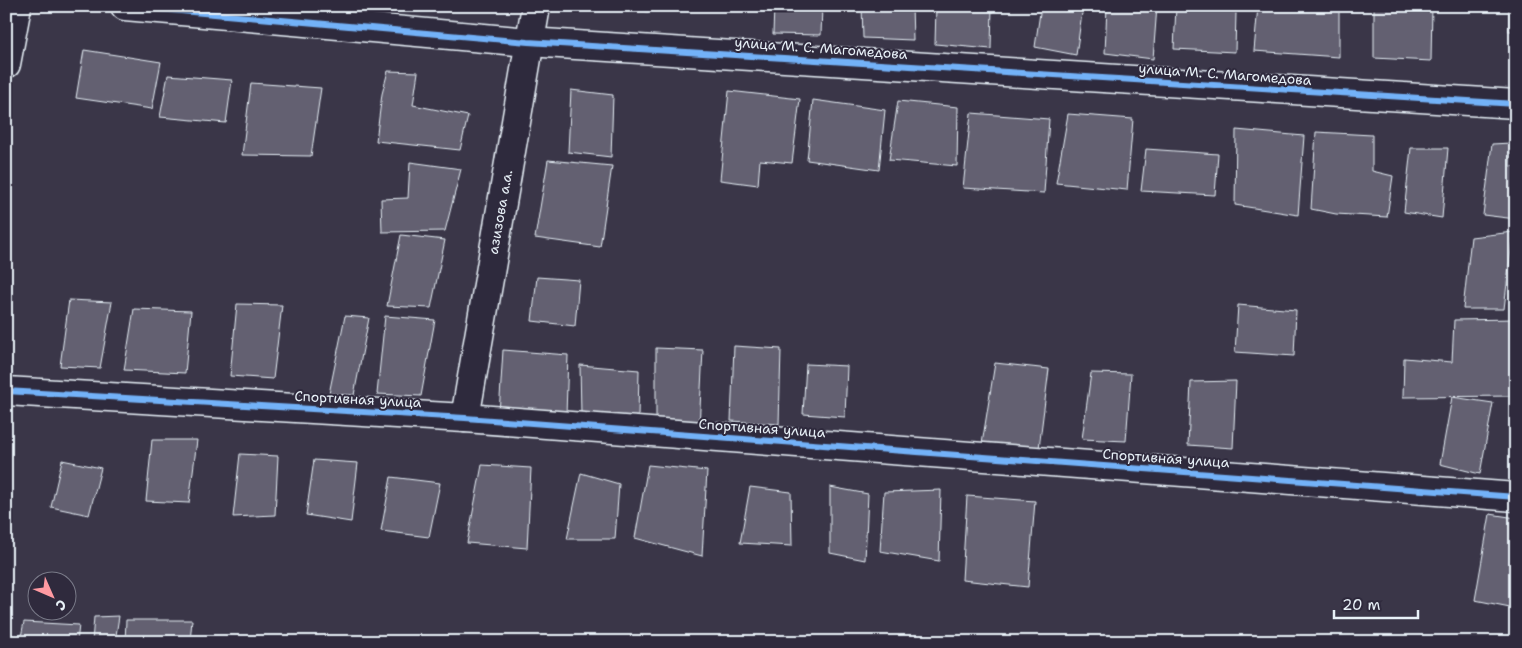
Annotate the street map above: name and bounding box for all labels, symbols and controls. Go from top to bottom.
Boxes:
street label: улица М. С. Магомедова [734,33,908,63]
street label: улица М. С. Магомедова [1138,59,1312,89]
street label: азизова а.а. [484,168,516,256]
street label: Спортивная улица [294,387,422,411]
street label: Спортивная улица [698,415,826,441]
street label: Спортивная улица [1102,445,1230,471]
north arrow [28,570,78,620]
scale bar [1334,588,1418,620]
text: 20 m [1342,595,1381,615]
text: С [52,596,71,615]

